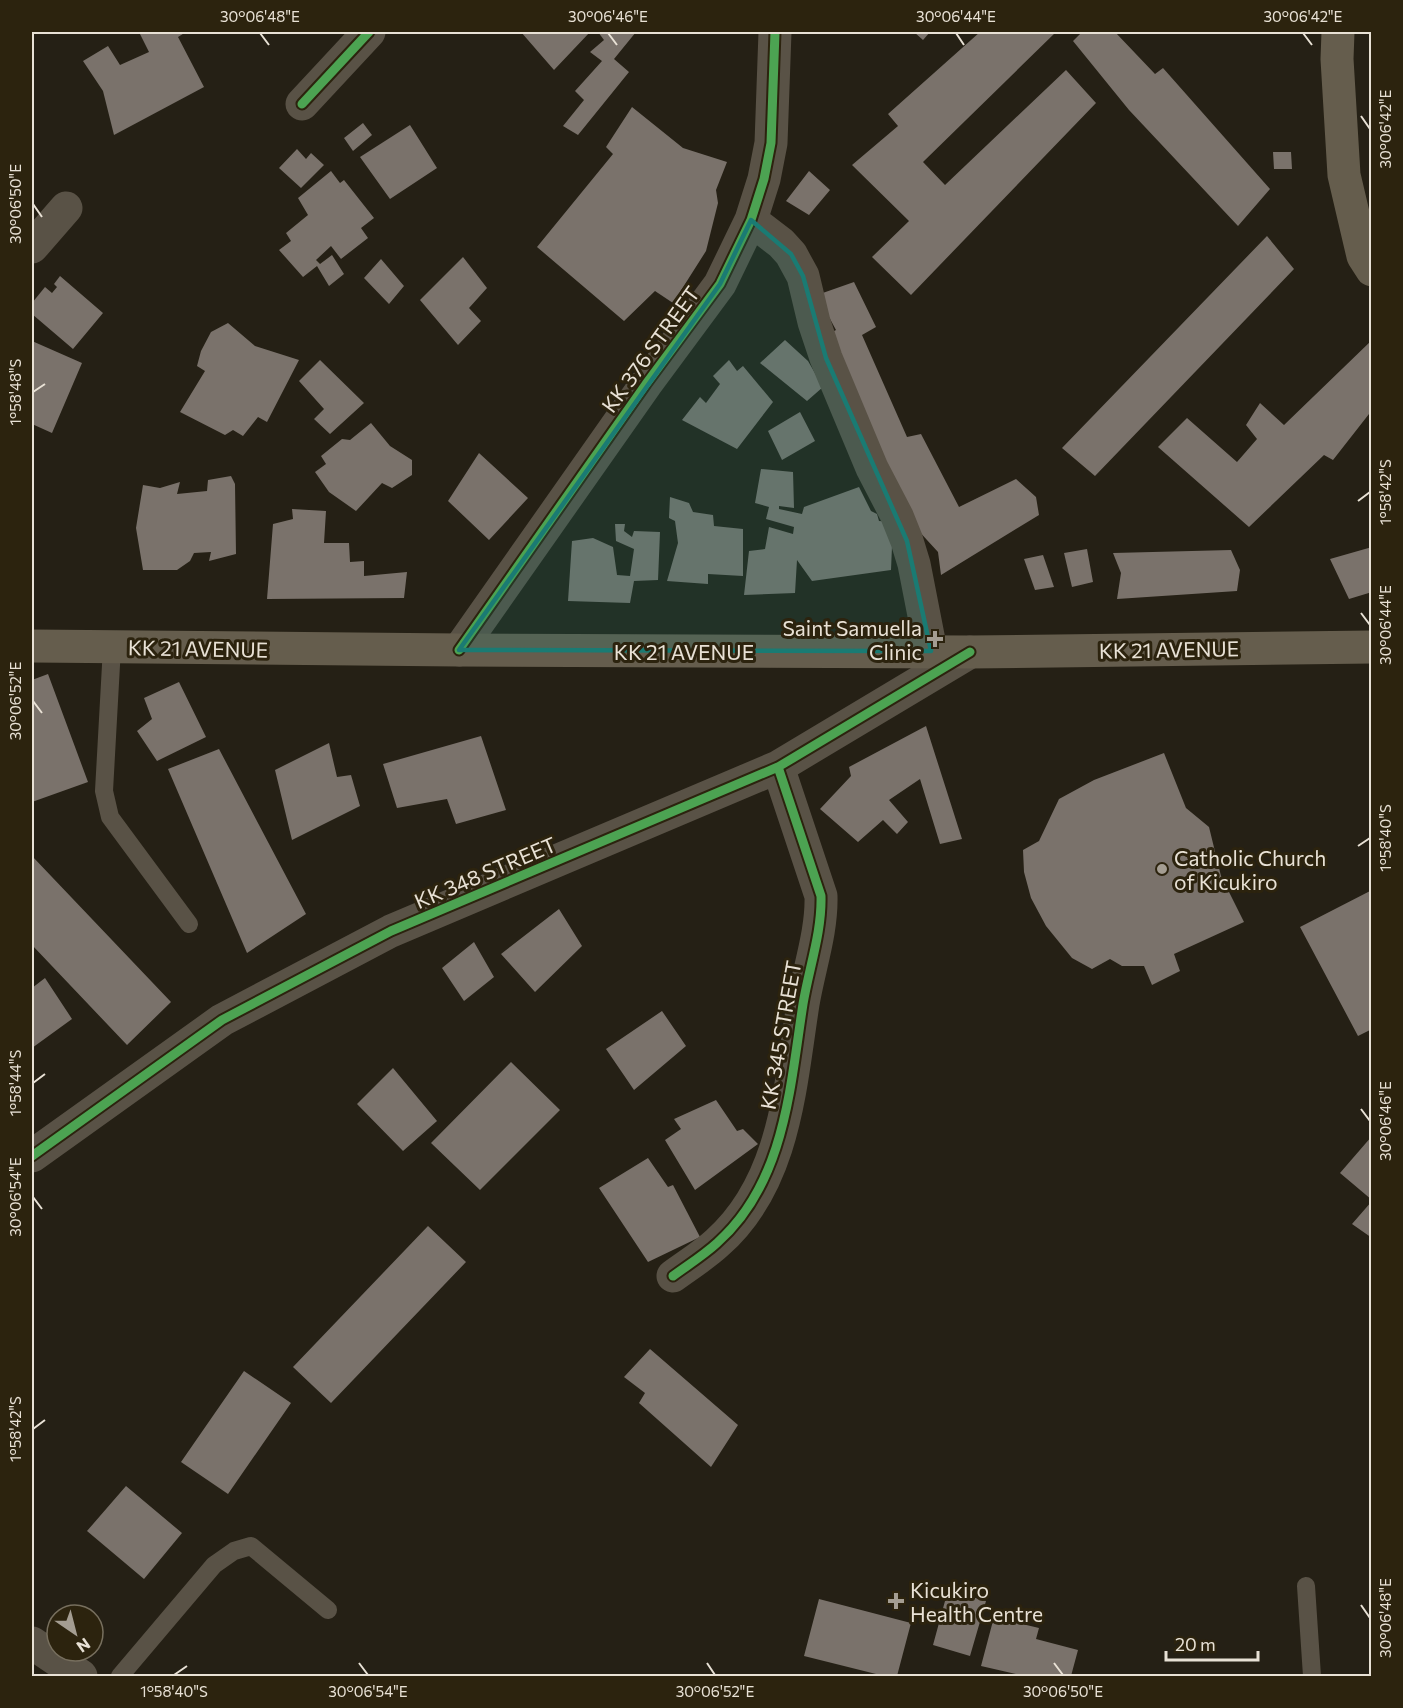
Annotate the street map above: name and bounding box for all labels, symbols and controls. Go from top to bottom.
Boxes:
text: 30°06'48"E [220,7,300,25]
text: 30°06'46"E [568,7,648,25]
text: 30°06'44"E [916,7,996,25]
text: 30°06'42"E [1264,7,1343,25]
text: 30°06'42"E [1376,89,1394,168]
text: 30°06'50"E [6,164,24,244]
street label: KK 376 STREET [596,281,704,417]
text: 1°58'48"S [6,358,24,425]
text: 1°58'42"S [1376,459,1394,525]
text: 30°06'44"E [1376,585,1394,665]
place label: Saint Samuella Clinic [783,615,922,664]
marker: Saint Samuella Clinic [926,630,944,648]
street label: KK 21 AVENUE [128,634,268,662]
street label: KK 21 AVENUE [1099,635,1239,663]
street label: KK 21 AVENUE [614,639,754,664]
text: 30°06'52"E [6,662,24,740]
text: 1°58'40"S [1376,804,1394,872]
street label: KK 348 STREET [410,831,560,913]
place label: Catholic Church of Kicukiro [1174,845,1326,894]
marker: Catholic Church of Kicukiro [1155,862,1169,876]
street label: KK 345 STREET [755,959,805,1111]
text: 1°58'44"S [6,1049,24,1116]
text: 30°06'46"E [1376,1081,1394,1161]
text: 30°06'54"E [6,1157,24,1237]
text: 1°58'42"S [6,1396,24,1462]
place label: Kicukiro Health Centre [910,1577,1043,1626]
text: 30°06'48"E [1376,1578,1394,1658]
marker: Kicukiro Health Centre [887,1592,905,1610]
north arrow [45,1603,105,1663]
scale bar [1166,1624,1258,1662]
text: 20 m [1175,1633,1216,1655]
text: N [74,1634,94,1657]
text: 1°58'40"S [140,1682,208,1700]
text: 30°06'54"E [328,1682,408,1700]
text: 30°06'52"E [676,1682,754,1700]
text: 30°06'50"E [1023,1682,1103,1700]

